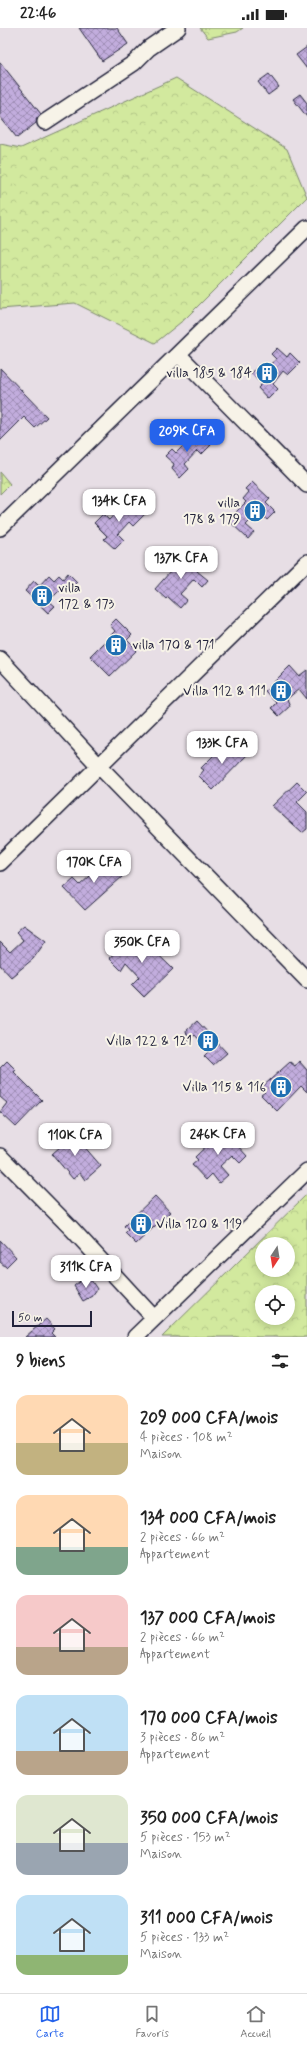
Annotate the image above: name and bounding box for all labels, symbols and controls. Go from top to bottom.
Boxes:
text: 22:46 [20,4,56,24]
building icon: villa 185 & 184 [254,360,280,386]
place label: villa 185 & 184 [166,364,252,382]
pin: 209K CFA [146,419,228,453]
text: 209K CFA [159,423,215,440]
pin: 134K CFA [78,489,160,523]
text: 134K CFA [92,493,146,510]
place label: villa 178 & 179 [183,494,240,528]
building icon: villa 178 & 179 [242,498,268,524]
pin: 137K CFA [140,546,222,580]
text: 137K CFA [154,550,208,567]
place label: villa 172 & 173 [58,579,115,613]
building icon: villa 172 & 173 [29,583,55,609]
building icon: villa 170 & 171 [103,632,129,658]
place label: villa 170 & 171 [132,636,215,654]
building icon: Villa 112 & 111 [268,678,294,704]
place label: Villa 112 & 111 [183,682,266,700]
pin: 133K CFA [181,731,263,765]
text: 133K CFA [196,735,248,752]
pin: 170K CFA [53,850,135,884]
text: 170K CFA [66,854,122,871]
pin: 350K CFA [101,930,183,964]
text: 350K CFA [114,934,170,951]
building icon: Villa 122 & 121 [195,1028,221,1054]
place label: Villa 122 & 121 [106,1032,192,1050]
building icon: Villa 115 & 116 [268,1074,294,1100]
place label: Villa 115 & 116 [182,1078,266,1096]
pin: 246K CFA [177,1122,259,1156]
pin: 110K CFA [34,1123,116,1157]
text: 246K CFA [190,1126,246,1143]
text: 110K CFA [47,1127,103,1144]
building icon: Villa 120 & 119 [128,1211,154,1237]
place label: Villa 120 & 119 [156,1215,242,1233]
north arrow [255,1237,295,1277]
map controls [255,1237,295,1325]
pin: 311K CFA [45,1255,127,1289]
text: 311K CFA [60,1259,112,1276]
button: locate [255,1285,295,1325]
scale bar [12,1309,92,1328]
text: 50 m [18,1311,43,1325]
text: 9 biens [16,1350,65,1372]
icon: filters [269,1350,291,1372]
text: 209 000 CFA/mois [140,1407,278,1429]
icon: home [48,1411,96,1459]
text: 4 pièces · 108 m² [140,1429,232,1446]
text: Maison [140,1446,182,1463]
text: 134 000 CFA/mois [140,1507,276,1529]
icon: home [48,1511,96,1559]
text: 2 pièces · 66 m² [140,1529,225,1546]
text: Appartement [140,1546,210,1563]
text: 137 000 CFA/mois [140,1607,275,1629]
icon: home [48,1611,96,1659]
text: 2 pièces · 66 m² [140,1629,225,1646]
text: Appartement [140,1646,210,1663]
text: 170 000 CFA/mois [140,1707,278,1729]
icon: home [48,1711,96,1759]
text: 3 pièces · 86 m² [140,1729,225,1746]
text: Appartement [140,1746,210,1763]
text: 350 000 CFA/mois [140,1807,278,1829]
icon: home [48,1811,96,1859]
text: 5 pièces · 153 m² [140,1829,230,1846]
text: Maison [140,1846,182,1863]
text: 311 000 CFA/mois [140,1907,273,1929]
icon: home [48,1911,96,1959]
text: 5 pièces · 133 m² [140,1929,229,1946]
text: Maison [140,1946,182,1963]
tab: Carte [36,2003,64,2041]
tab: Favoris [135,2003,169,2041]
tab: Accueil [240,2003,271,2041]

